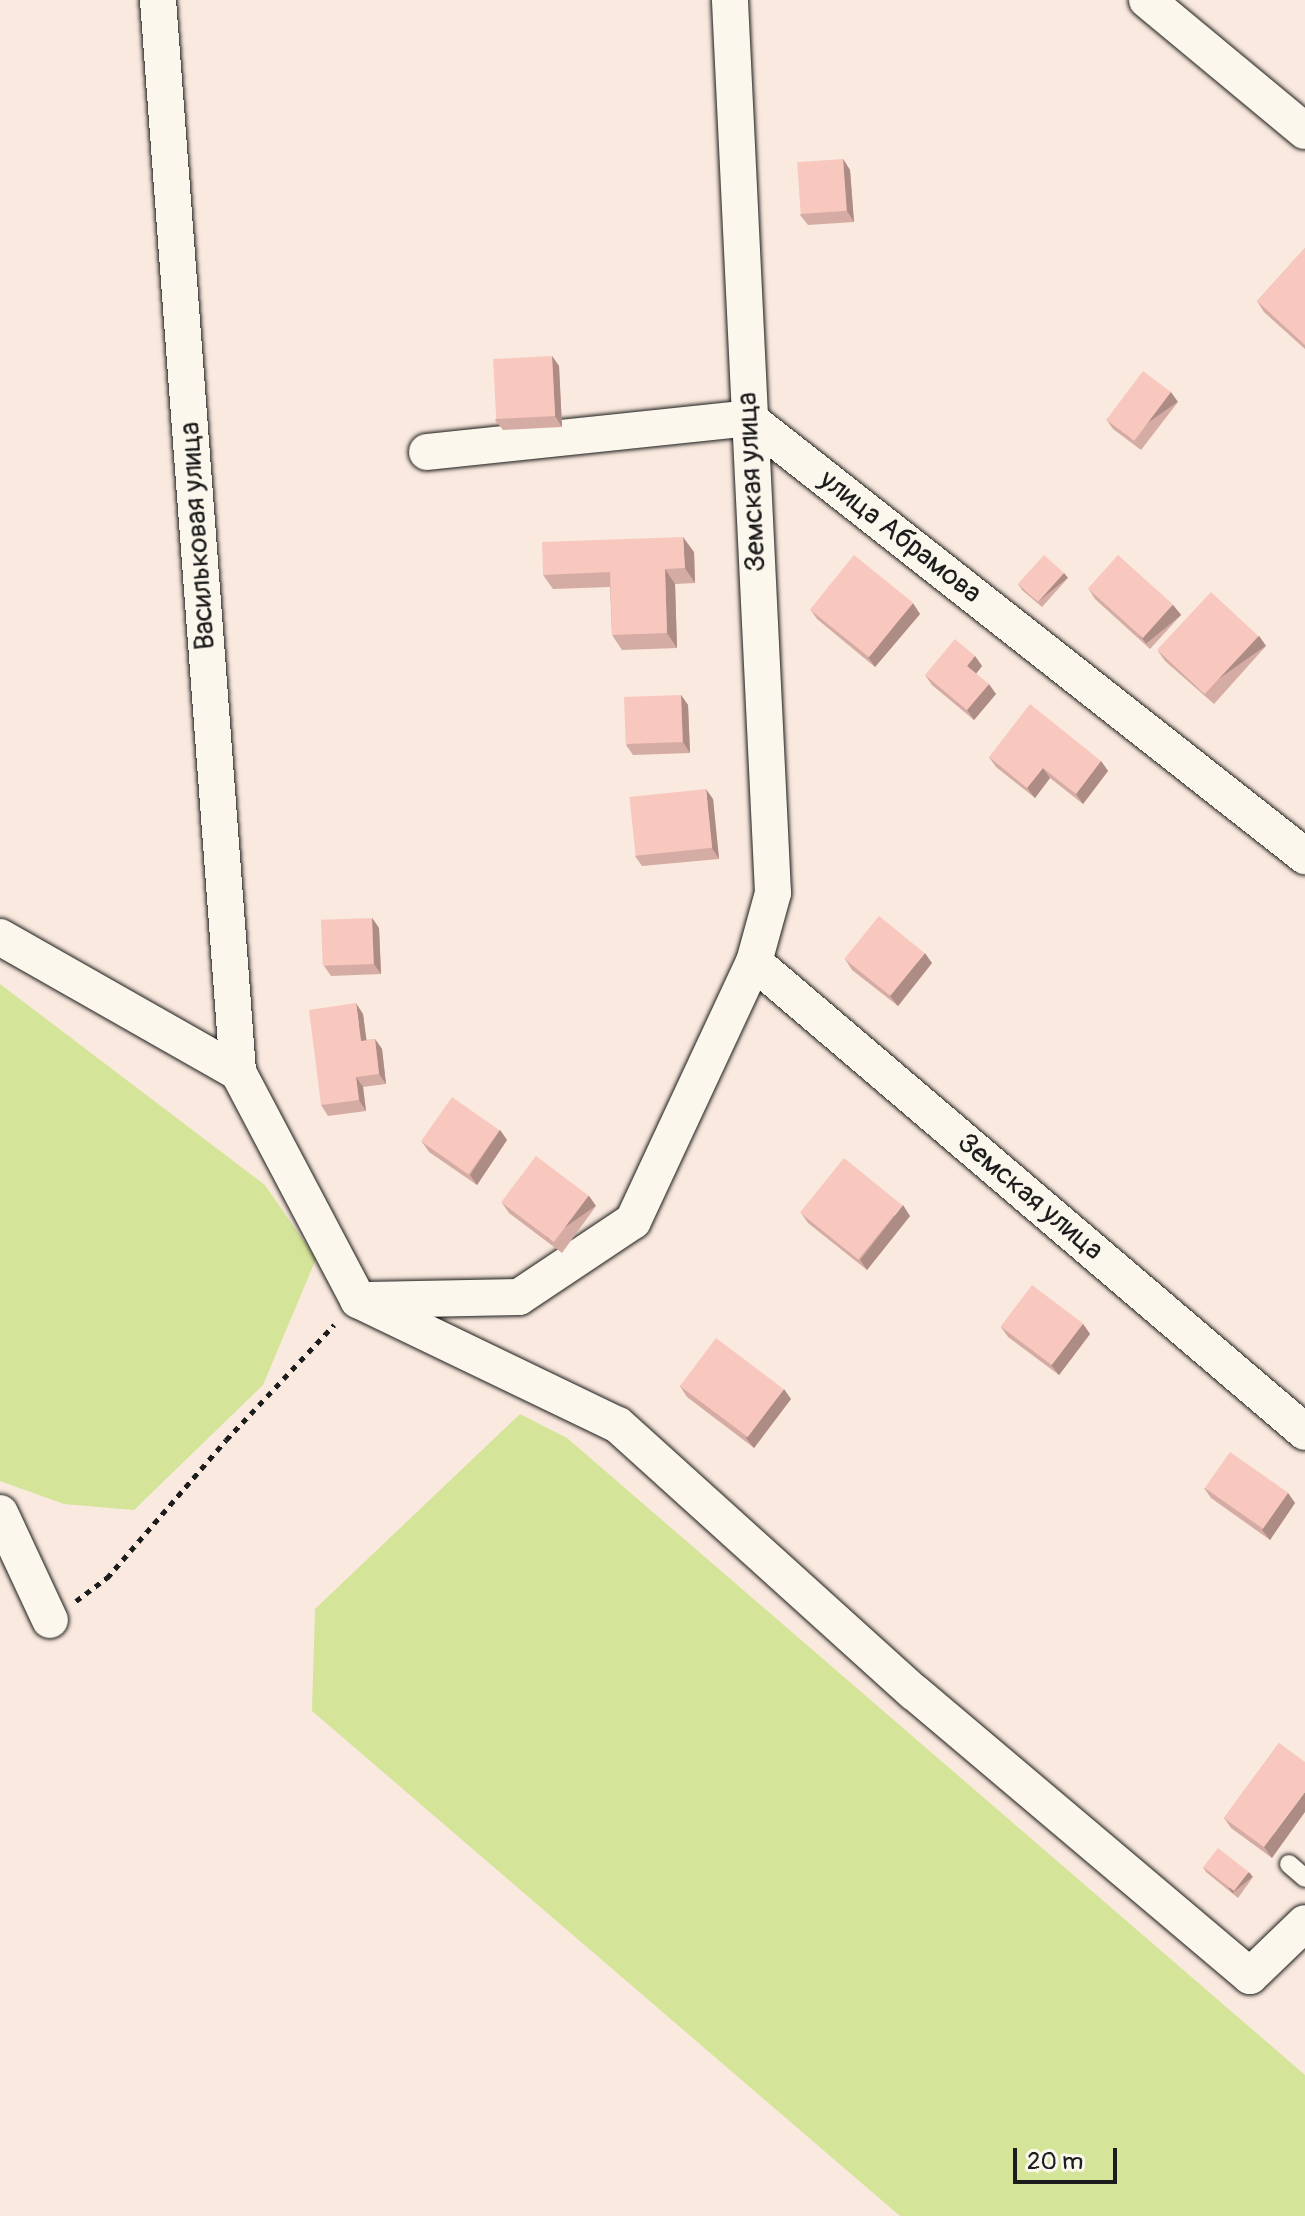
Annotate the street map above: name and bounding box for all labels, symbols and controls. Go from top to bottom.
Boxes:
street label: Земская улица [731,391,773,573]
street label: Васильковая улица [173,421,223,651]
street label: улица Абрамова [812,463,988,611]
street label: Земская улица [950,1126,1110,1268]
scale bar [1017,2132,1121,2182]
text: 20 m [1027,2147,1083,2176]

